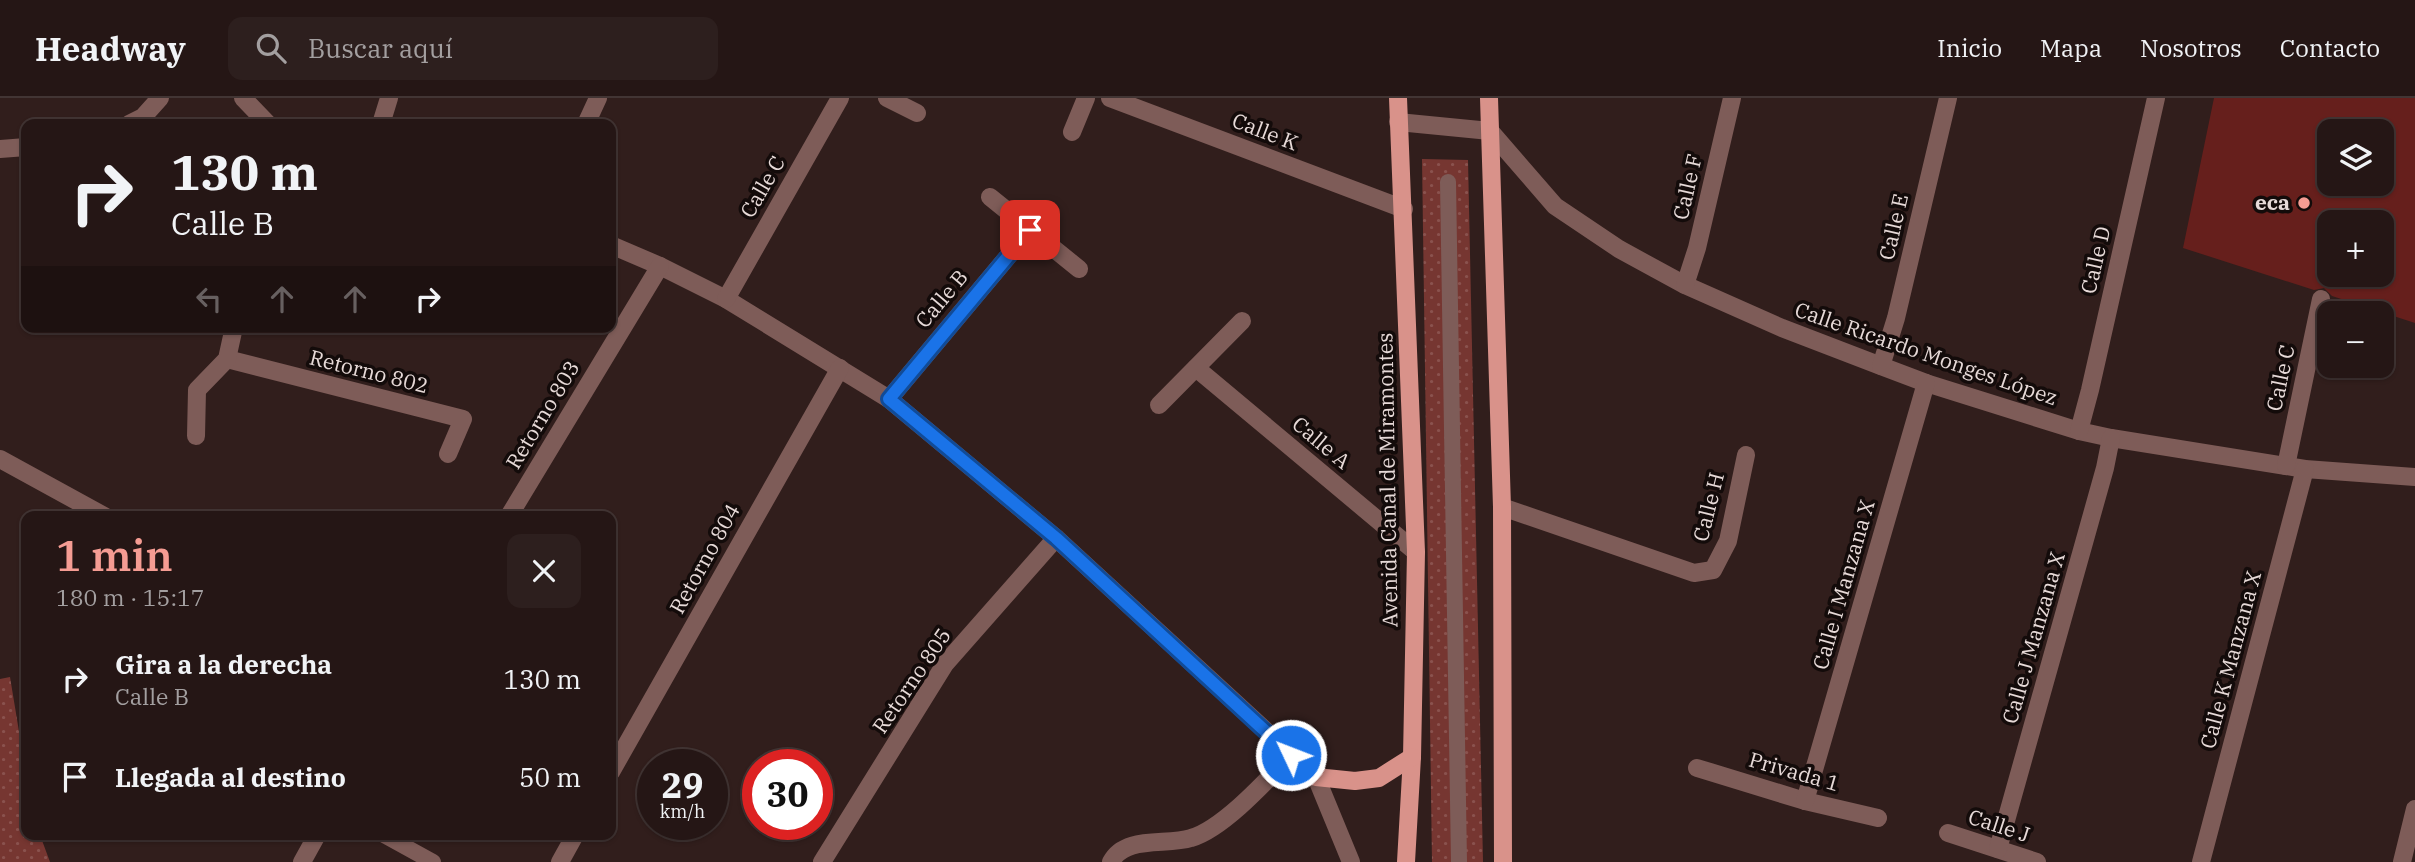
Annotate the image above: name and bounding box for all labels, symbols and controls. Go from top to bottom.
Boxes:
search box [228,17,718,80]
text: Headway [35,27,186,70]
icon: search [252,29,290,67]
text: Buscar aquí [308,31,453,65]
text: Inicio [1937,32,2002,64]
text: Mapa [2040,32,2102,64]
text: Nosotros [2140,32,2242,64]
text: Contacto [2280,32,2380,64]
street label: Calle K [1228,106,1302,156]
map controls [2317,119,2394,378]
button: layers [2317,119,2394,196]
text: 130 m [171,140,318,203]
icon: right [56,147,147,238]
street label: Calle C [733,150,791,223]
street label: Calle F [1666,151,1708,222]
place label: eca [2255,188,2290,216]
street label: Calle E [1872,191,1914,263]
marker: eca [2296,195,2312,211]
pin [1000,200,1060,260]
text: Calle B [171,202,274,244]
button: + [2317,210,2394,287]
icon: arrive [1011,211,1049,249]
street label: Calle D [2074,223,2116,296]
street label: Calle B [909,263,974,333]
icon: left [190,280,228,318]
icon: ahead [263,280,301,318]
icon: ahead [336,280,374,318]
icon: right [409,280,447,318]
street label: Calle Ricardo Monges López [1791,295,2061,411]
button: − [2317,301,2394,378]
street label: Avenida Canal de Miramontes [1370,332,1404,628]
street label: Calle C [2259,342,2301,414]
street label: Retorno 802 [307,343,432,399]
street label: Retorno 803 [499,355,585,474]
street label: Calle A [1287,410,1357,475]
street label: Calle H [1686,469,1730,544]
street label: Calle I Manzana X [1805,497,1881,673]
street label: Retorno 804 [662,499,746,618]
text: 1 min [56,528,173,583]
button: close [507,534,581,608]
street label: Calle J Manzana X [1995,549,2071,727]
street label: Calle K Manzana X [2193,568,2267,751]
text: 180 m · 15:17 [56,582,205,612]
street label: Retorno 805 [866,622,957,739]
text: Gira a la derecha [115,647,332,681]
icon: right [56,660,94,698]
text: 130 m [503,662,581,696]
text: Calle B [115,681,189,711]
position arrow [1254,718,1328,792]
street label: Privada 1 [1746,745,1843,797]
speed limit sign: 30 [742,749,833,840]
icon: arrive [56,758,94,796]
text: Llegada al destino [115,760,346,794]
text: 50 m [519,760,581,794]
text: 29 [661,762,704,808]
text: km/h [660,800,705,823]
street label: Calle J [1965,802,2034,848]

